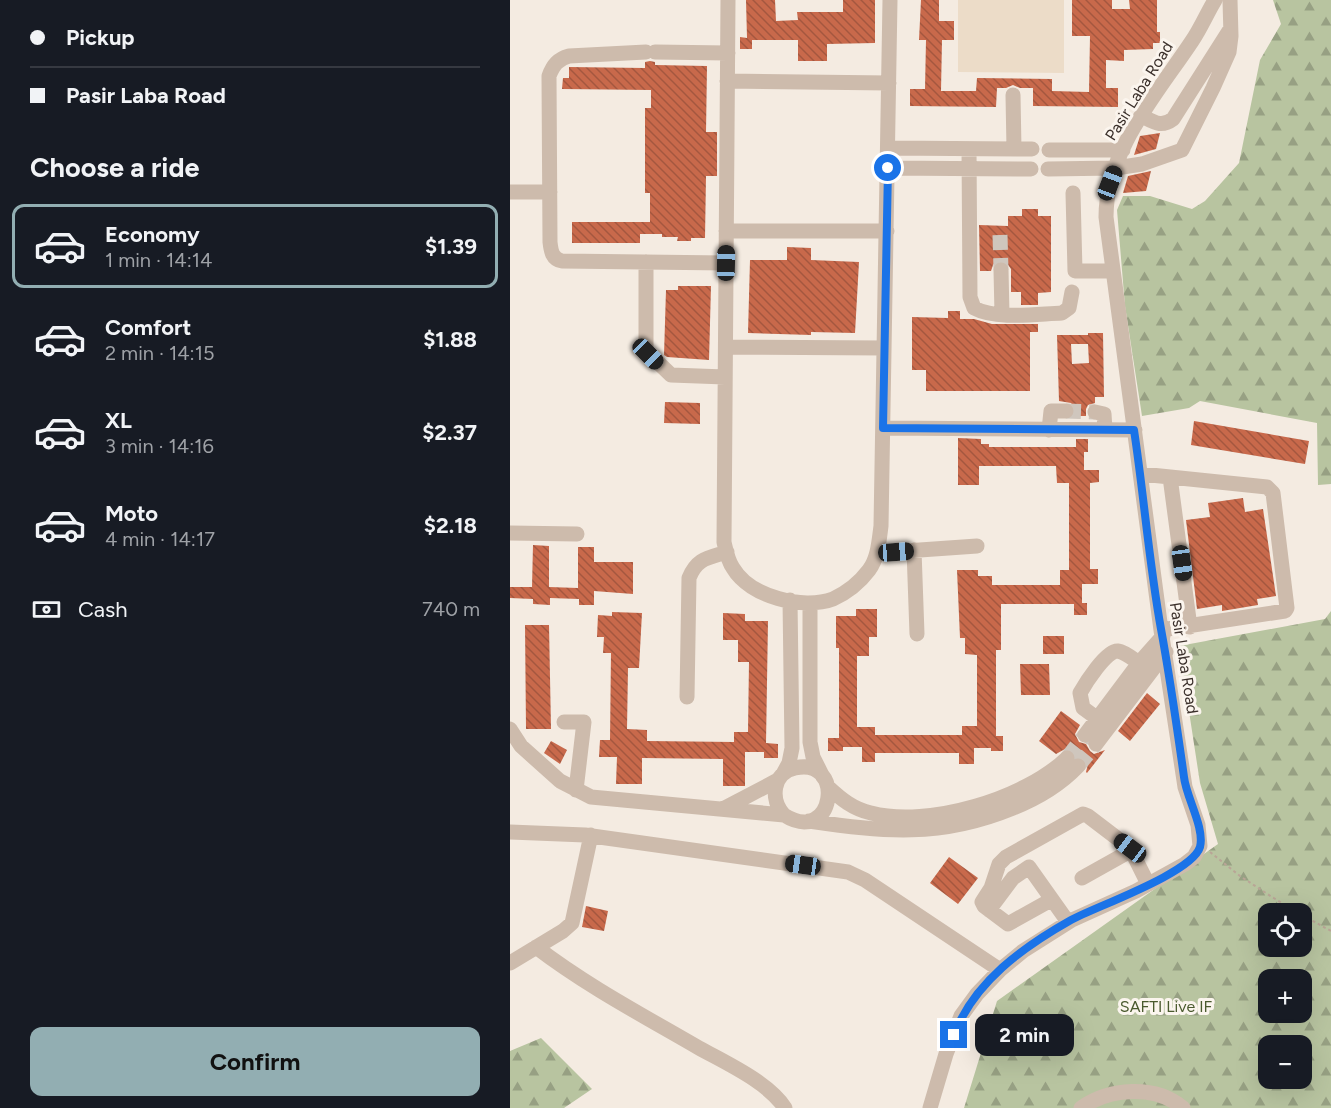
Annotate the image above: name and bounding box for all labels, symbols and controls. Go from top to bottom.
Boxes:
text: Pickup [66,24,135,51]
street label: Pasir Laba Road [1101,38,1177,144]
text: Pasir Laba Road [66,82,226,109]
text: Choose a ride [30,151,199,184]
route start [874,154,901,181]
car [1095,163,1125,203]
icon: car [33,219,87,273]
text: Economy [105,221,200,248]
text: $1.39 [425,233,477,260]
car [717,245,735,281]
text: 1 min · 14:14 [105,248,212,272]
icon: car [33,312,87,366]
text: Comfort [105,314,191,341]
text: $1.88 [423,326,477,353]
car [629,335,667,373]
text: 2 min · 14:15 [105,341,214,365]
icon: car [33,405,87,459]
text: XL [105,407,132,434]
text: $2.37 [422,419,477,446]
text: 3 min · 14:16 [105,434,214,458]
icon: car [33,498,87,552]
text: Moto [105,500,158,527]
text: $2.18 [424,512,477,539]
text: 4 min · 14:17 [105,527,215,551]
car [877,542,915,562]
car [1171,544,1193,582]
icon: cash [30,593,63,626]
text: Cash [78,596,128,623]
text: 740 m [422,597,480,621]
street label: Pasir Laba Road [1166,601,1202,715]
car [1110,830,1150,866]
car [784,854,822,876]
map controls [1258,903,1312,1089]
button: locate [1258,903,1312,957]
button: + [1258,969,1312,1023]
park label: SAFTI Live IF [1120,997,1212,1016]
callout: 2 min [975,1014,1074,1056]
route end [940,1021,967,1048]
text: 2 min [999,1023,1050,1047]
button: Confirm [30,1027,480,1096]
button: − [1258,1035,1312,1089]

